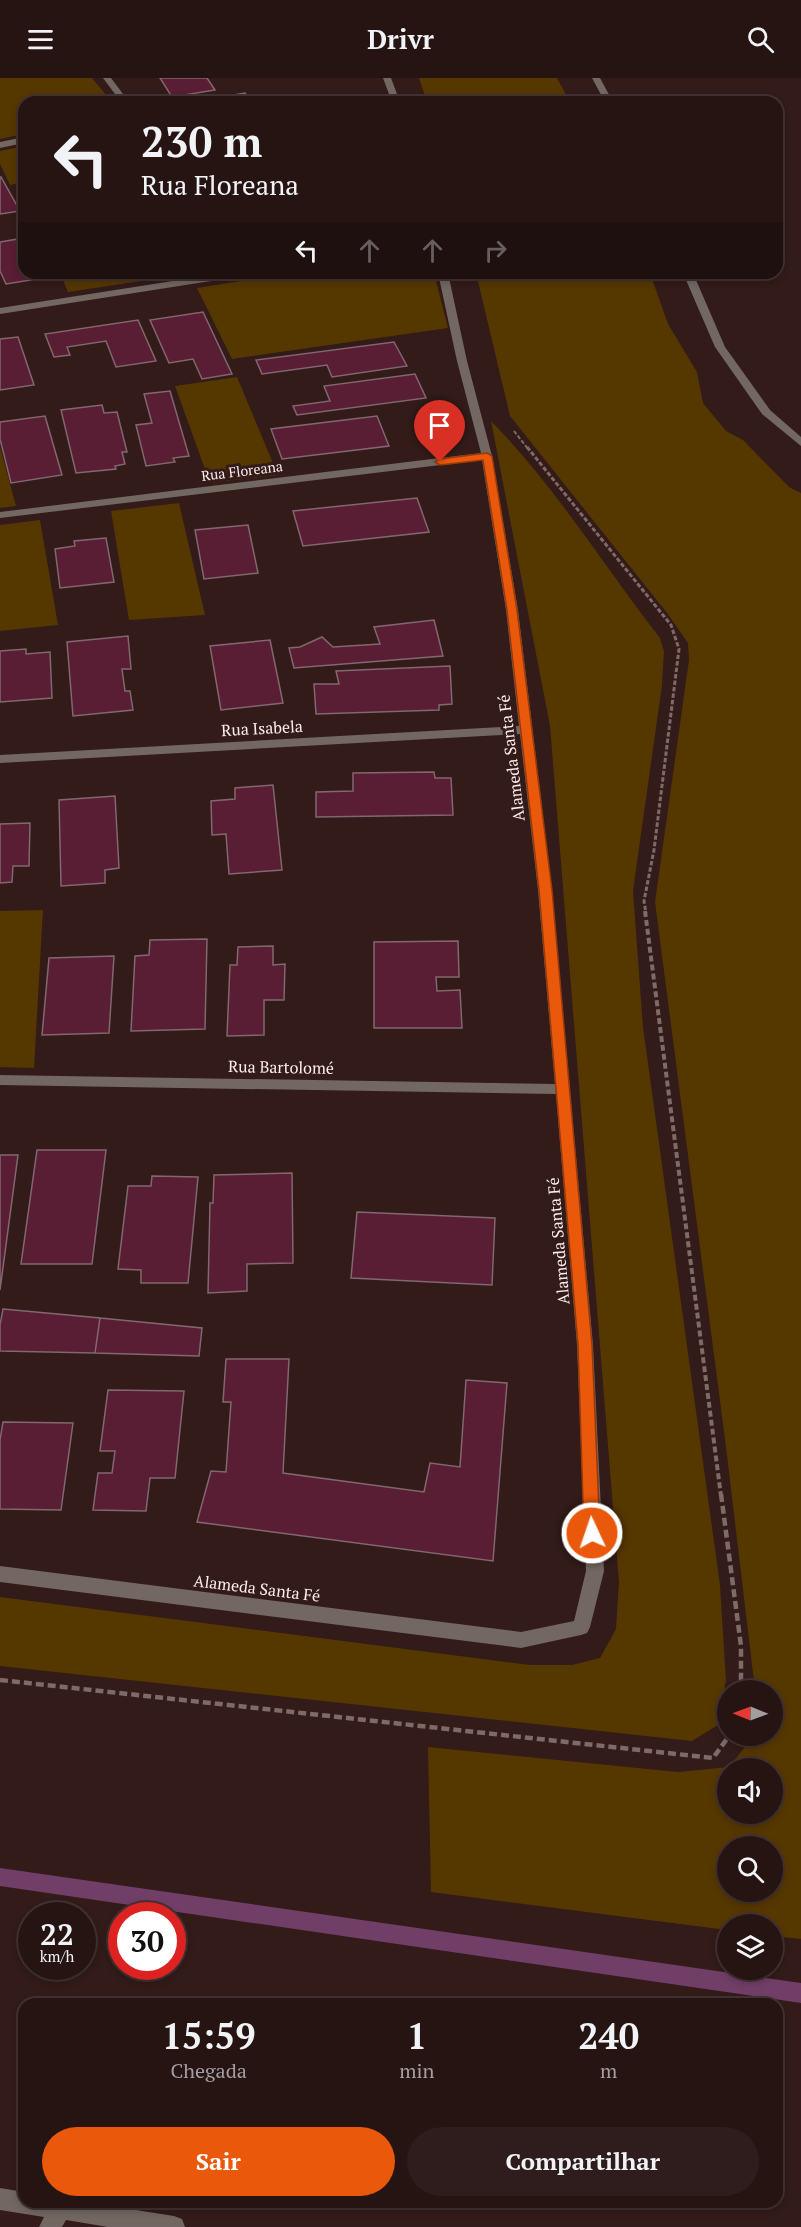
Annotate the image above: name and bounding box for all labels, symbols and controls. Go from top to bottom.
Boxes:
text: Drivr [367,21,434,57]
icon: menu [24,23,57,56]
icon: search [744,23,777,56]
text: 230 m [141,113,262,169]
icon: left [42,120,120,198]
text: Rua Floreana [141,167,299,203]
icon: left [290,234,323,267]
icon: ahead [353,234,386,267]
icon: ahead [416,234,449,267]
icon: right [479,234,512,267]
pin [414,400,465,462]
icon: arrive [423,409,456,442]
street label: Rua Floreana [200,456,284,485]
street label: Alameda Santa Fé [492,693,530,823]
street label: Rua Isabela [221,715,303,741]
street label: Rua Bartolomé [228,1055,334,1079]
street label: Alameda Santa Fé [541,1177,575,1305]
position arrow [560,1501,624,1565]
street label: Alameda Santa Fé [192,1569,322,1607]
north arrow [717,1680,783,1746]
map controls [717,1680,783,1980]
button: sound [717,1758,783,1824]
button: search [717,1836,783,1902]
speed limit sign: 30 [108,1902,186,1980]
text: 22 [40,1914,74,1954]
button: layers [717,1914,783,1980]
text: km/h [40,1946,74,1966]
text: 15:59 [162,2012,255,2059]
text: 1 [407,2012,427,2059]
text: 240 [578,2012,639,2059]
text: Chegada [170,2057,247,2084]
text: min [399,2057,434,2084]
text: m [600,2057,617,2084]
button: Sair [42,2127,395,2196]
button: Compartilhar [407,2127,759,2196]

